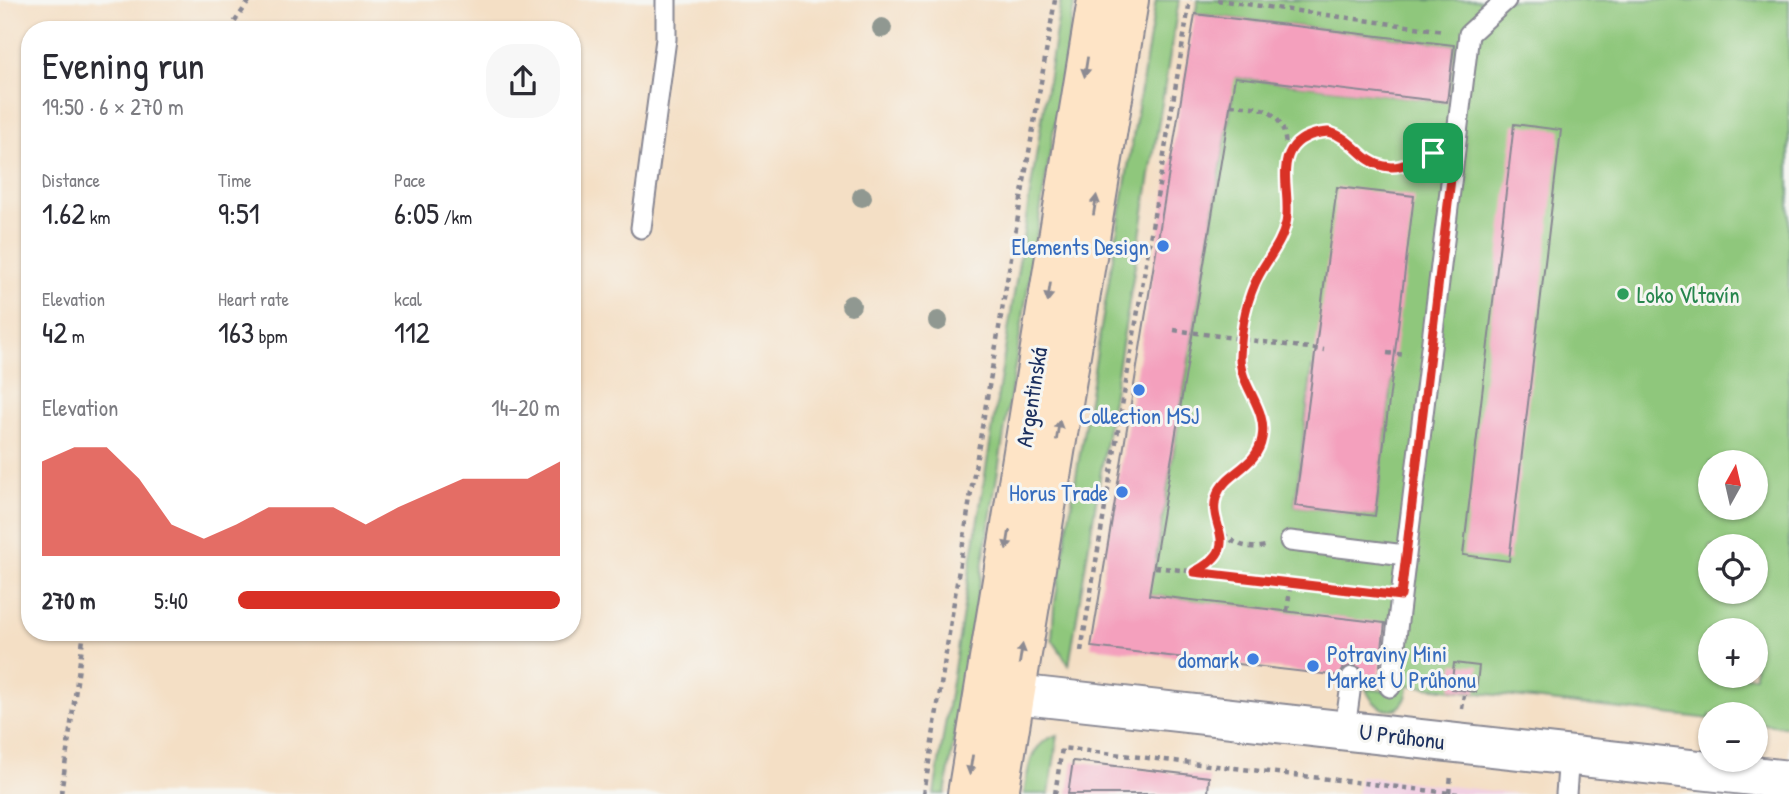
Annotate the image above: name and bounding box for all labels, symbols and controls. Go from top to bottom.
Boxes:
text: Evening run [42,39,205,91]
button: share [486,44,560,118]
one-way arrow [1080,56,1091,78]
text: 19:50 · 6 × 270 m [42,91,184,122]
pin [1403,123,1463,183]
icon: arrive [1414,134,1452,172]
text: Distance [42,167,100,193]
text: Time [218,167,252,193]
text: Pace [394,167,426,193]
text: 1.62 [42,193,85,233]
text: 9:51 [218,193,260,233]
text: 6:05 [394,193,439,233]
one-way arrow [1090,194,1101,216]
text: km [85,204,111,230]
text: /km [439,204,472,230]
place label: Elements Design [1012,231,1149,262]
marker: Elements Design [1155,238,1171,254]
place label: Loko Vltavín [1637,279,1740,310]
one-way arrow [1043,281,1054,303]
text: Elevation [42,286,105,312]
text: Heart rate [218,286,289,312]
text: kcal [394,286,422,312]
marker: Loko Vltavín [1615,286,1631,302]
text: 42 [42,312,67,352]
text: 163 [218,312,254,352]
text: 112 [394,312,430,352]
text: m [67,323,85,349]
text: bpm [254,323,288,349]
street label: Argentinská [1008,345,1054,449]
marker: Collection MSJ [1131,382,1147,398]
text: Elevation [42,392,118,423]
text: 14–20 m [491,392,560,423]
place label: Collection MSJ [1079,400,1199,431]
one-way arrow [1053,418,1064,440]
north arrow [1698,450,1768,520]
map controls [1698,450,1768,772]
place label: Horus Trade [1009,477,1108,508]
marker: Horus Trade [1114,484,1130,500]
one-way arrow [1002,529,1013,551]
button: locate [1698,534,1768,604]
text: 270 m [42,585,95,616]
text: 5:40 [154,585,188,616]
button: + [1698,618,1768,688]
place label: Potraviny Mini Market U Průhonu [1327,638,1476,695]
one-way arrow [1016,643,1027,665]
place label: domark [1178,644,1239,675]
marker: domark [1245,651,1261,667]
marker: Potraviny Mini Market U Průhonu [1305,658,1321,674]
button: − [1698,702,1768,772]
street label: U Průhonu [1358,715,1446,757]
one-way arrow [966,754,977,776]

